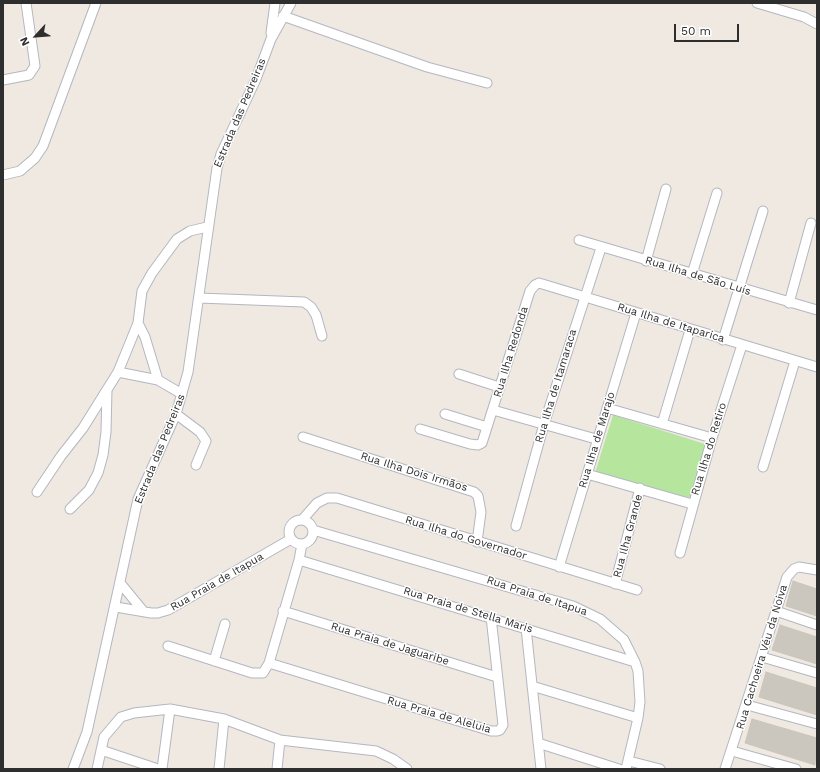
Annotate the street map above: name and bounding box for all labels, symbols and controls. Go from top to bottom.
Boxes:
north arrow [16,16,56,56]
scale bar [676,16,741,42]
text: 50 m [681,24,711,38]
text: N [17,35,32,48]
street label: Estrada das Pedreiras [211,56,269,170]
street label: Rua Ilha de São Luís [644,254,752,298]
street label: Rua Ilha de Itaparica [616,300,726,346]
street label: Rua Ilha Redonda [491,305,531,399]
street label: Rua Ilha de Itamaraca [532,328,580,444]
street label: Rua Ilha de Marajo [576,390,618,490]
street label: Estrada das Pedreiras [132,392,188,506]
street label: Rua Ilha do Retiro [689,401,729,497]
street label: Rua Ilha Dois Irmãos [359,449,469,495]
street label: Rua Ilha Grande [611,493,645,579]
street label: Rua Ilha do Governador [403,513,529,563]
street label: Rua Praia de Itapua [168,550,266,614]
street label: Rua Praia de Itapua [485,573,589,619]
street label: Rua Cachoeira Véu da Noiva [734,583,790,731]
street label: Rua Praia de Stella Maris [402,584,534,636]
street label: Rua Praia de Jaguaribe [329,620,451,668]
street label: Rua Praia de Aleluia [386,694,492,736]

